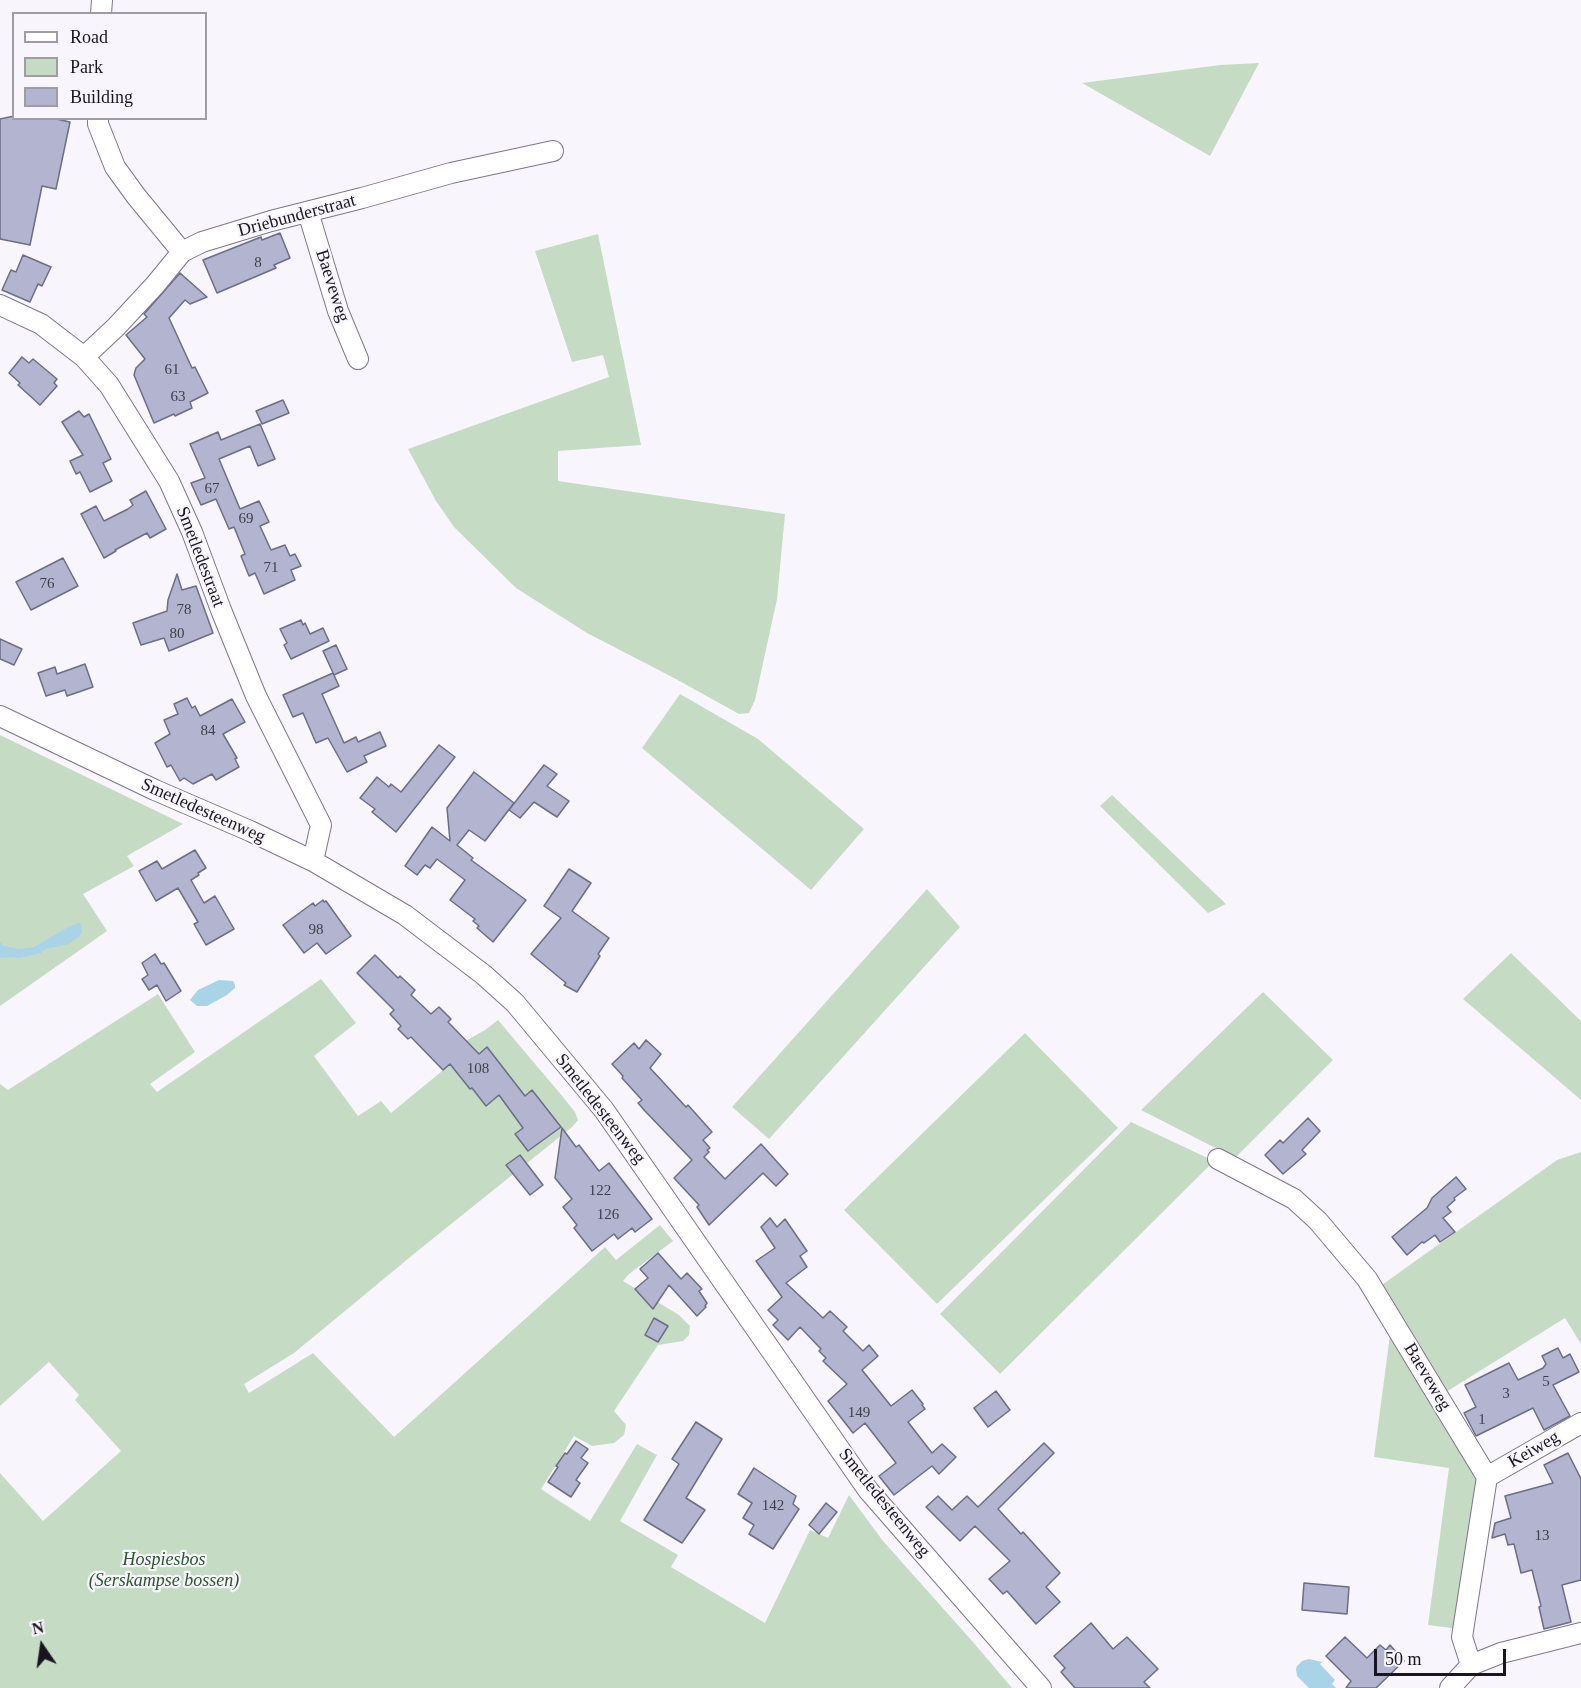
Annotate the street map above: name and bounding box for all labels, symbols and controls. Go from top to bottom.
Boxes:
legend [12,12,207,120]
text: Road [70,27,108,47]
text: Park [70,57,103,77]
text: Building [70,87,133,107]
street label: Driebunderstraat [236,190,358,242]
street label: Baeveweg [310,247,354,325]
house number: 8 [254,254,262,272]
house number: 61 [164,361,180,379]
house number: 63 [170,388,186,406]
house number: 67 [204,480,220,498]
street label: Smetledestraat [171,504,229,610]
house number: 69 [238,510,254,528]
house number: 71 [264,559,278,577]
house number: 76 [40,575,54,593]
house number: 78 [176,601,192,619]
house number: 80 [170,625,184,643]
house number: 84 [200,722,216,740]
street label: Smetledesteenweg [137,774,269,848]
house number: 98 [308,921,324,939]
street label: Smetledesteenweg [550,1050,650,1168]
house number: 108 [467,1060,489,1078]
house number: 122 [589,1182,611,1200]
house number: 126 [597,1206,619,1224]
street label: Baeveweg [1398,1339,1456,1415]
house number: 5 [1542,1373,1550,1391]
house number: 3 [1502,1385,1510,1403]
house number: 149 [848,1404,870,1422]
house number: 1 [1478,1411,1486,1429]
street label: Keiweg [1504,1427,1564,1473]
street label: Smetledesteenweg [833,1444,935,1562]
house number: 142 [762,1497,784,1515]
house number: 13 [1534,1527,1550,1545]
park label: Hospiesbos (Serskampse bossen) [89,1549,239,1592]
north arrow [12,1616,72,1676]
text: N [30,1618,45,1638]
scale bar [1377,1637,1509,1675]
text: 50 m [1385,1649,1422,1669]

